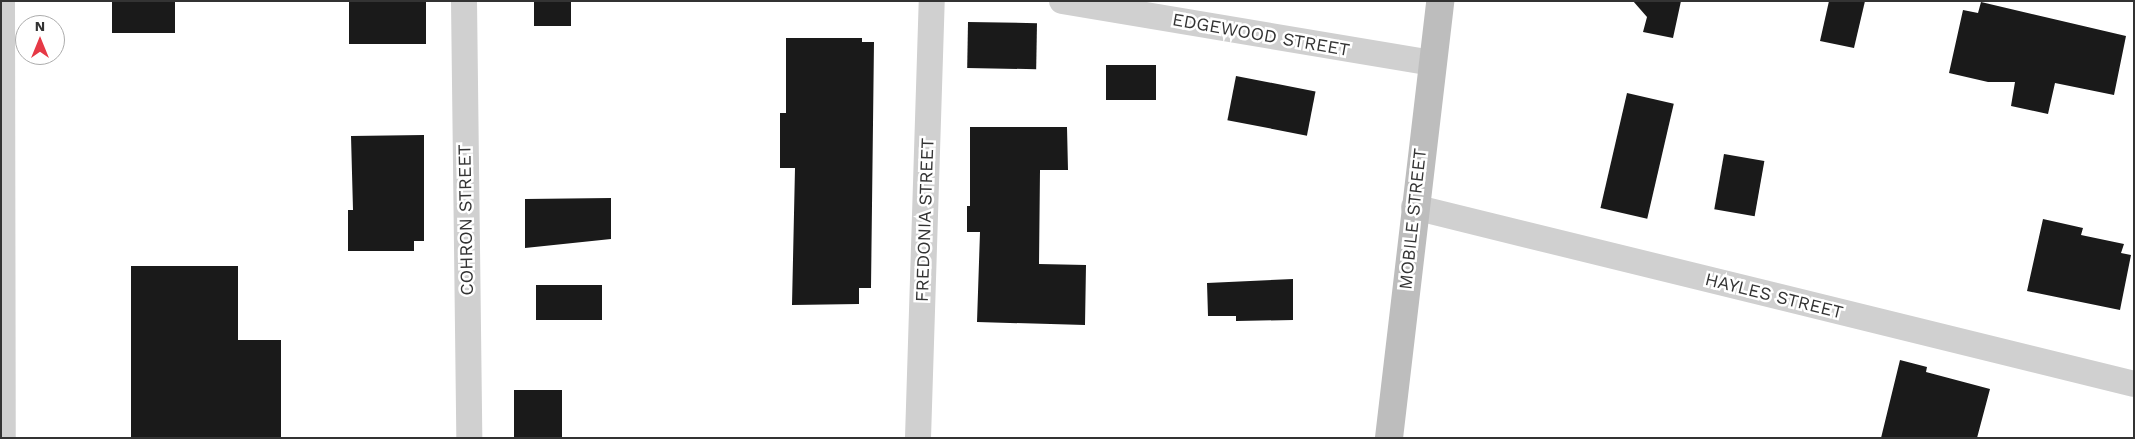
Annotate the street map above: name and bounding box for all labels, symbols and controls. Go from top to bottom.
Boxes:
street label: EDGEWOOD STREET [1171,9,1351,61]
north arrow [15,15,65,65]
text: N [35,18,45,34]
street label: FREDONIA STREET [911,137,939,303]
street label: COHRON STREET [454,144,478,296]
street label: MOBILE STREET [1395,147,1431,291]
street label: HAYLES STREET [1703,268,1845,324]

